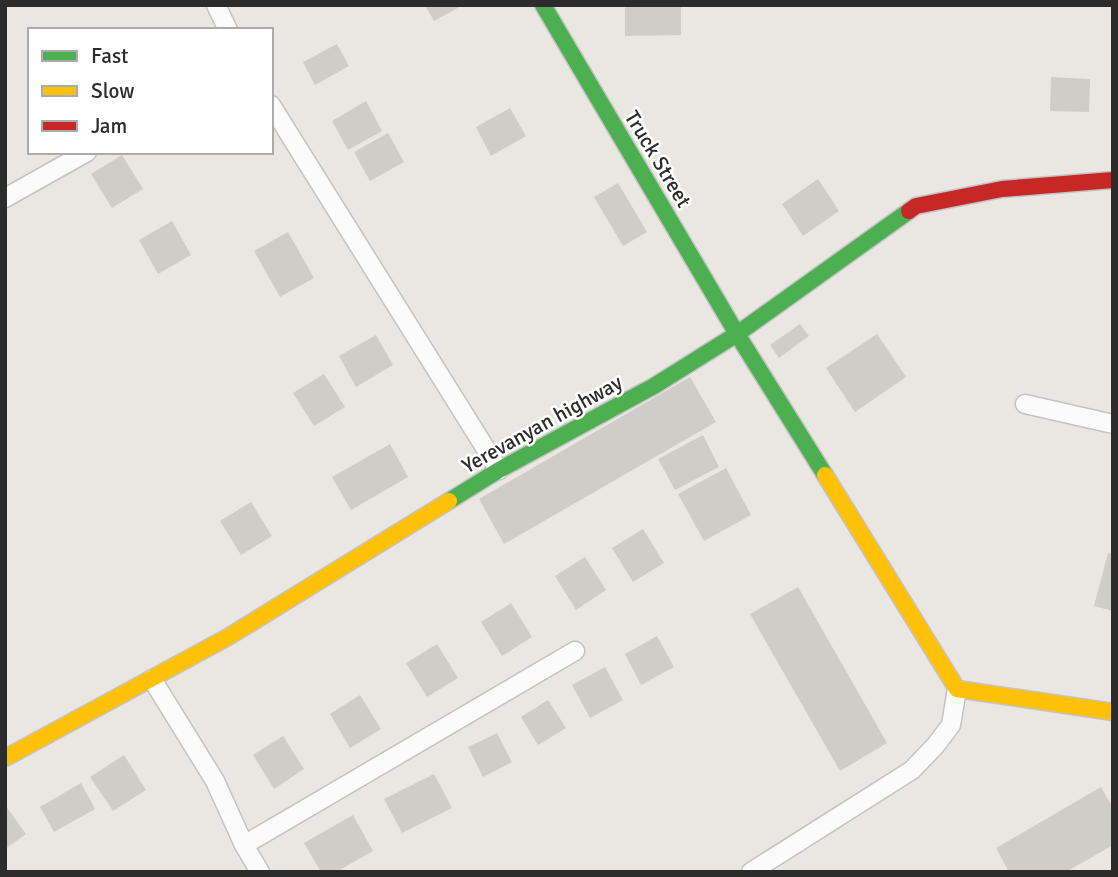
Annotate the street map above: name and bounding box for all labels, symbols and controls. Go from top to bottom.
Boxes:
legend [28,28,273,154]
text: Fast [91,43,128,69]
text: Slow [91,78,135,104]
street label: Truck Street [619,106,697,212]
text: Jam [91,113,127,139]
street label: Yerevanyan highway [457,369,627,479]

